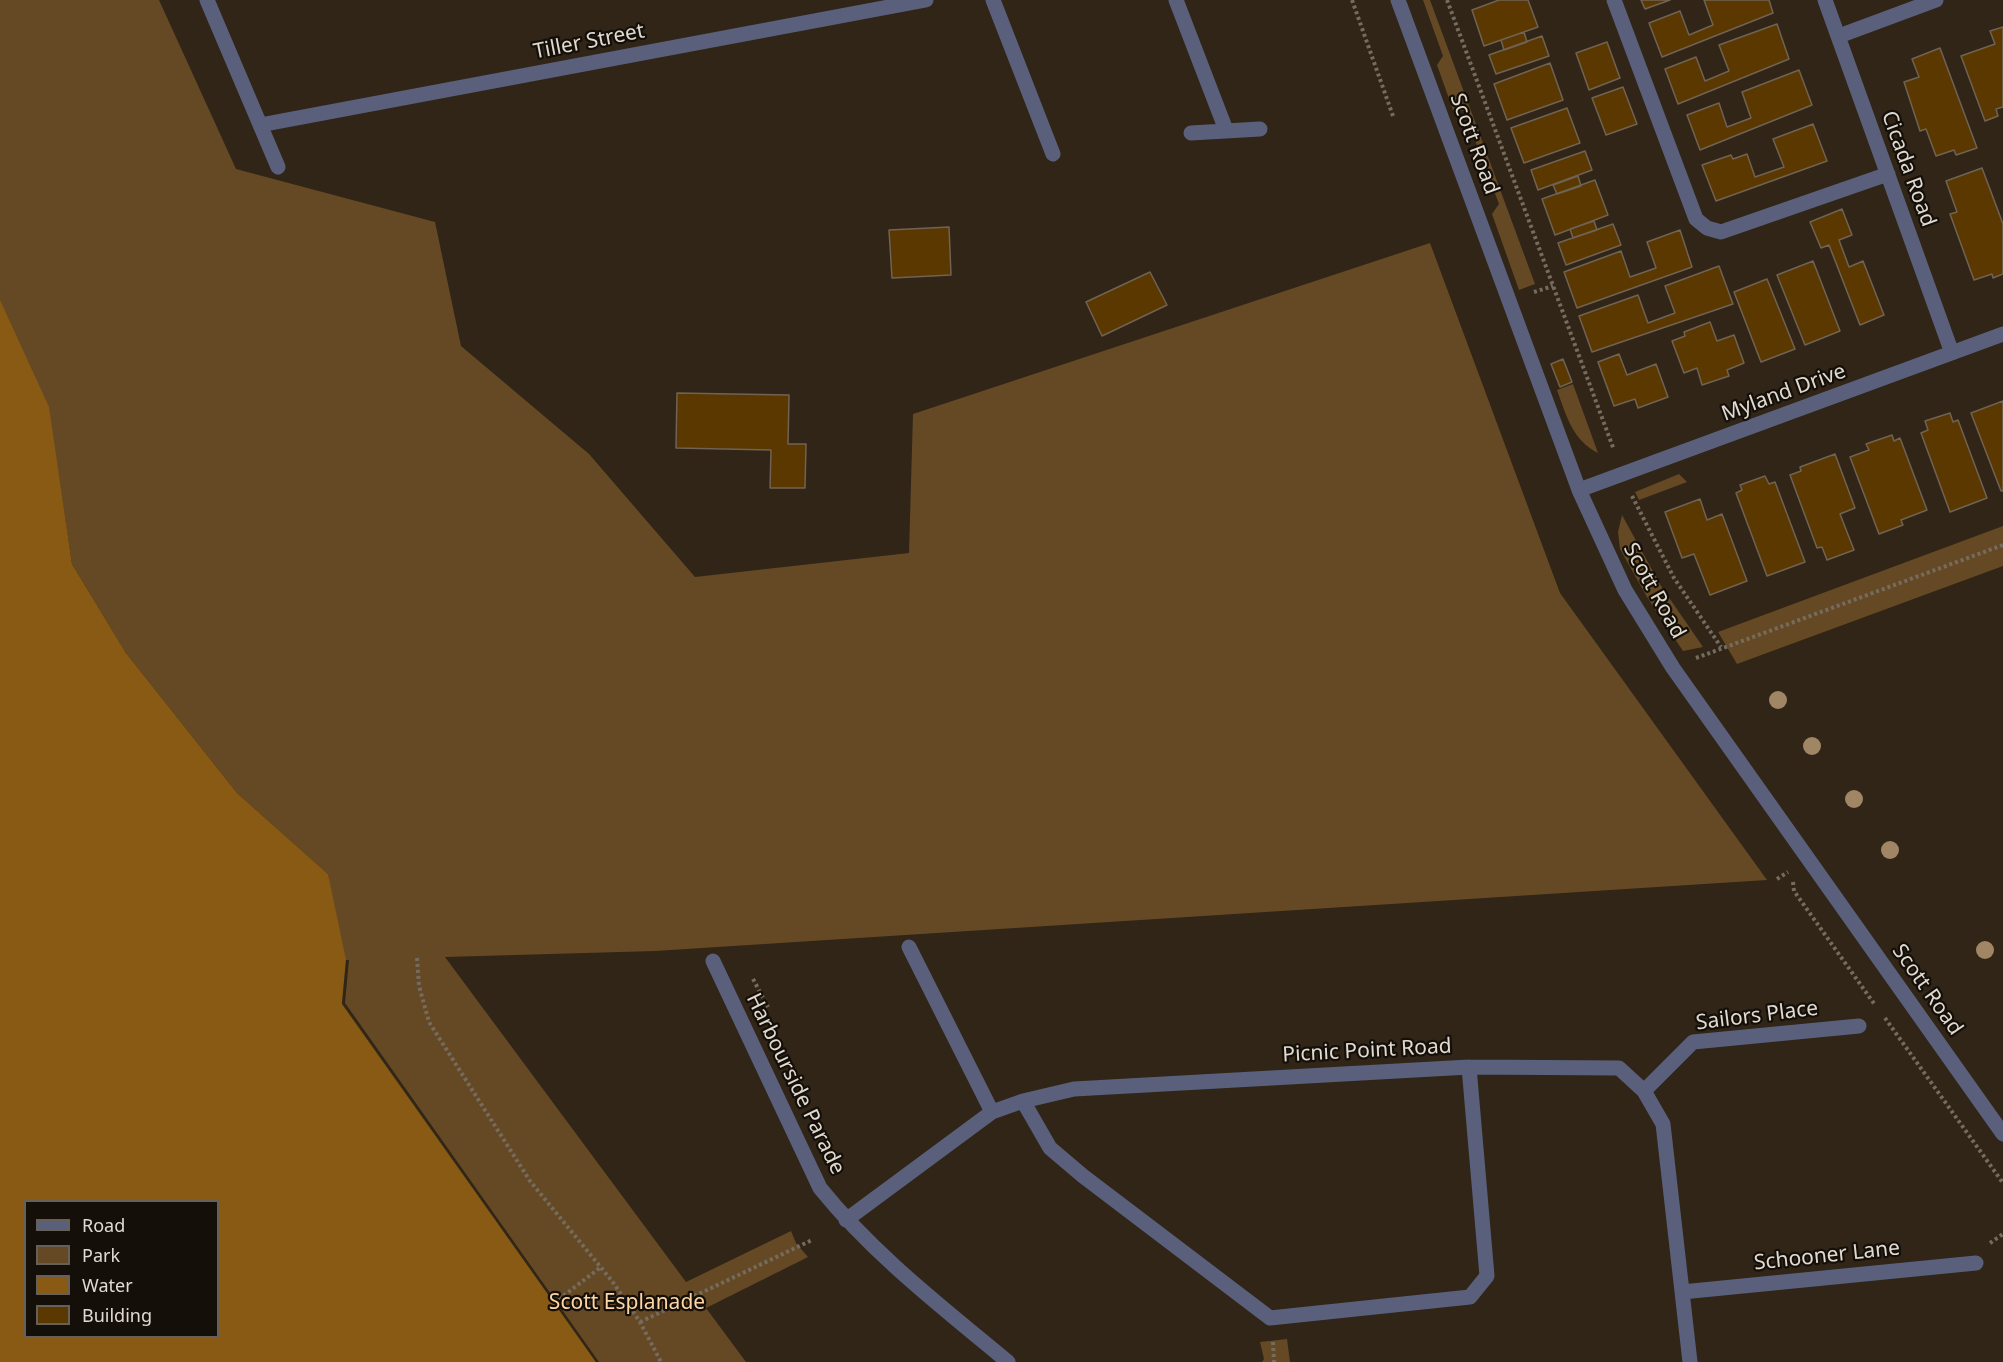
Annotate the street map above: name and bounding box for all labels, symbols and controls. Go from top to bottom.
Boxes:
street label: Tiller Street [531,19,647,65]
street label: Scott Road [1444,90,1504,198]
street label: Cicada Road [1875,108,1941,230]
street label: Myland Drive [1718,359,1850,427]
street label: Scott Road [1617,539,1691,643]
street label: Scott Road [1886,940,1968,1040]
street label: Harbourside Parade [740,989,850,1179]
street label: Sailors Place [1694,996,1820,1036]
street label: Picnic Point Road [1282,1034,1452,1068]
legend [24,1200,219,1338]
text: Road [82,1213,125,1237]
street label: Schooner Lane [1753,1236,1901,1276]
text: Park [82,1243,120,1267]
text: Water [82,1273,133,1297]
park label: Scott Esplanade [549,1290,705,1316]
text: Building [82,1303,152,1327]

